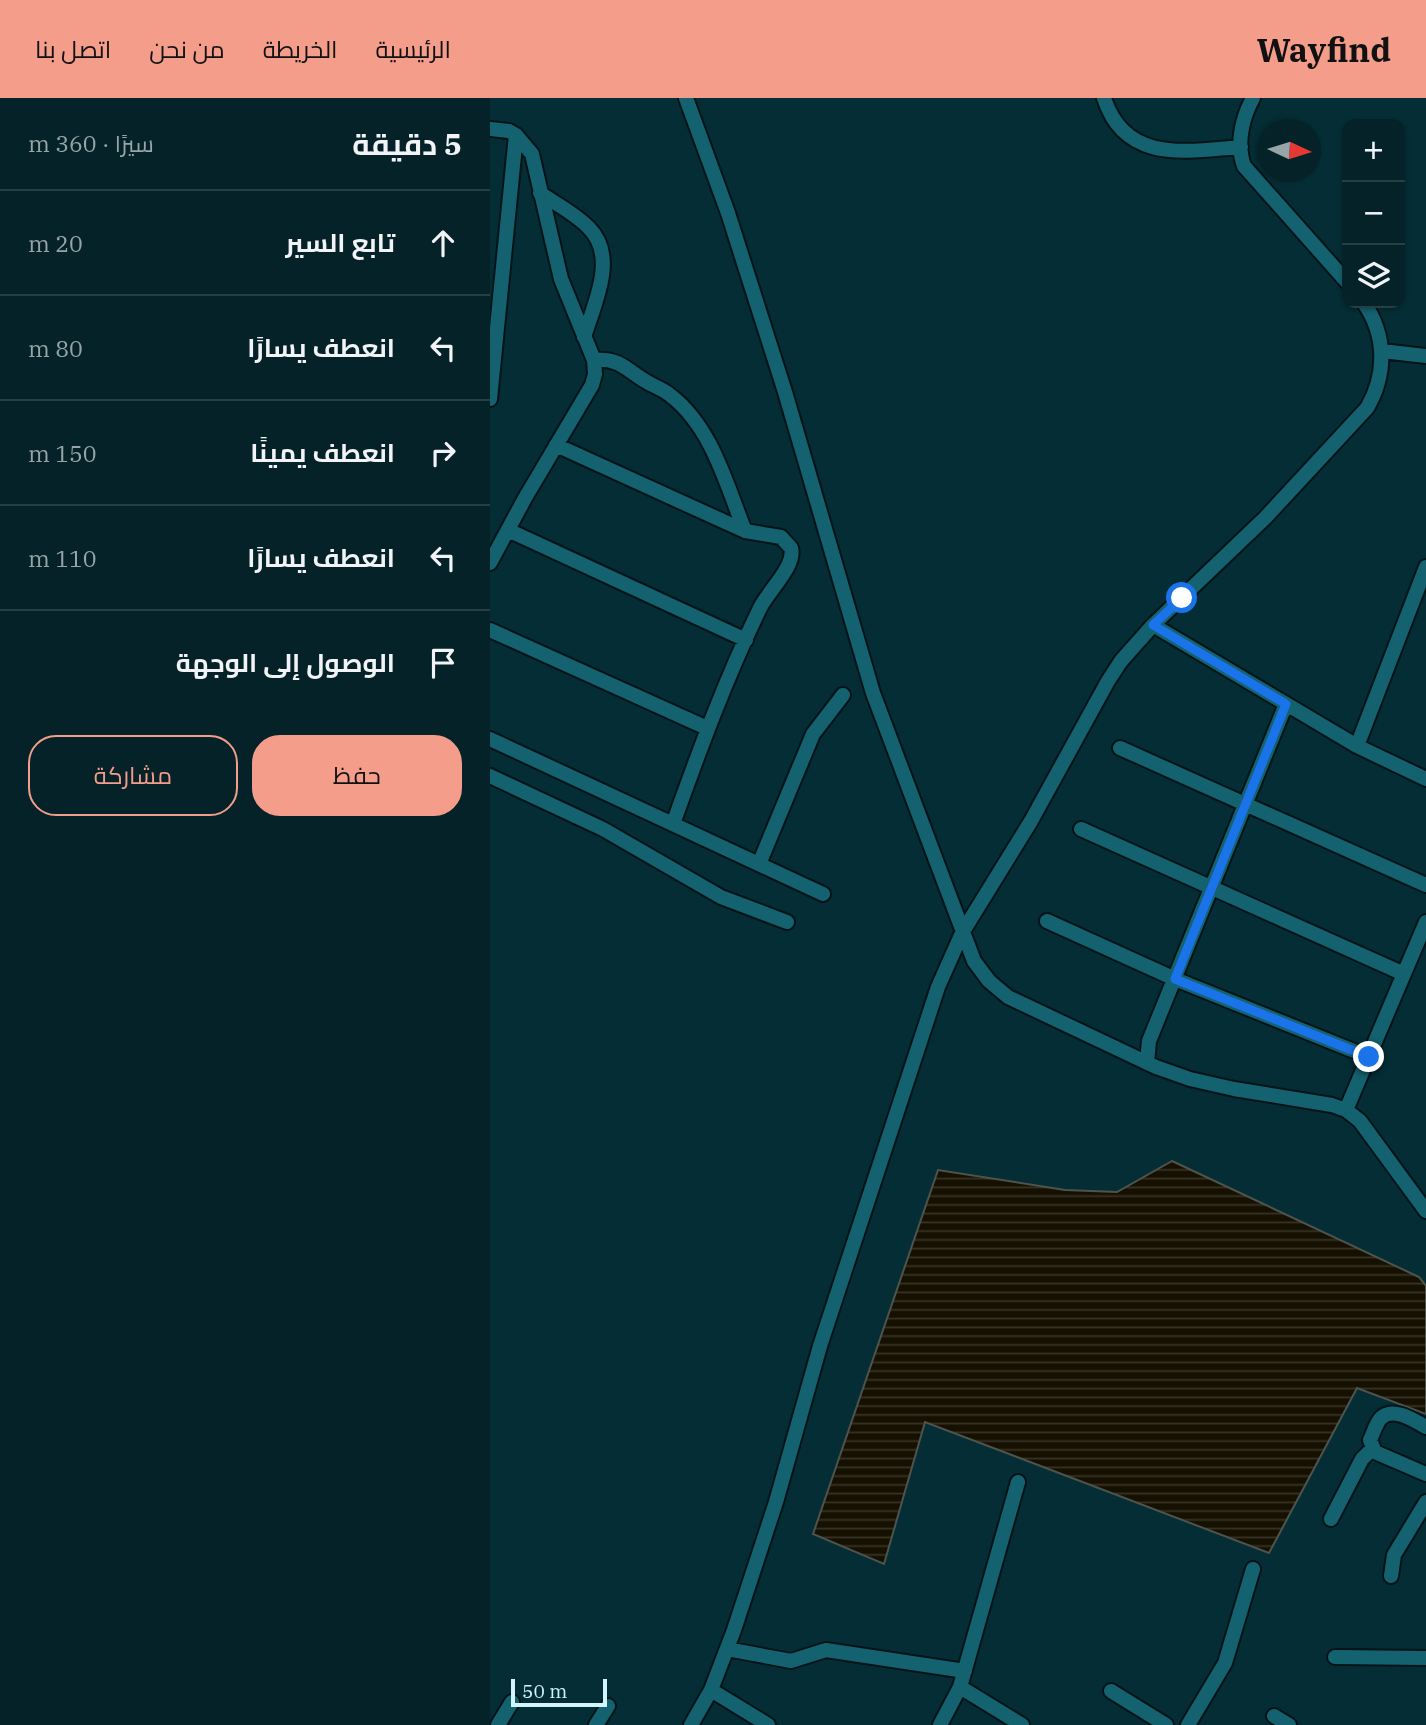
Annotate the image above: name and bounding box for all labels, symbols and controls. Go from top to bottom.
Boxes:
text: Wayfind [1257,28,1391,71]
text: اتصل بنا [35,33,111,65]
text: من نحن [149,33,225,65]
text: الخريطة [263,33,338,65]
text: الرئيسية [376,33,451,65]
north arrow [1258,119,1321,182]
map controls [1342,119,1405,308]
button: + [1342,119,1405,182]
text: 5 دقيقة [352,124,462,163]
text: سيرًا · 360 m [28,128,154,158]
button: − [1342,182,1405,245]
icon: ahead [424,224,462,262]
text: تابع السير [286,225,395,259]
text: 20 m [28,228,83,258]
button: layers [1342,245,1405,308]
icon: left [424,329,462,367]
text: انعطف يسارًا [247,330,395,364]
text: 80 m [28,333,83,363]
icon: right [424,434,462,472]
text: انعطف يمينًا [250,435,395,469]
text: 150 m [28,438,97,468]
icon: left [424,539,462,577]
text: انعطف يسارًا [247,540,395,574]
text: 110 m [28,543,97,573]
route start [1166,582,1197,613]
icon: arrive [424,644,462,682]
text: الوصول إلى الوجهة [176,645,395,679]
button: مشاركة [28,735,238,816]
button: حفظ [252,735,462,816]
route end [1353,1041,1384,1072]
scale bar [511,1676,607,1708]
text: 50 m [522,1679,567,1703]

